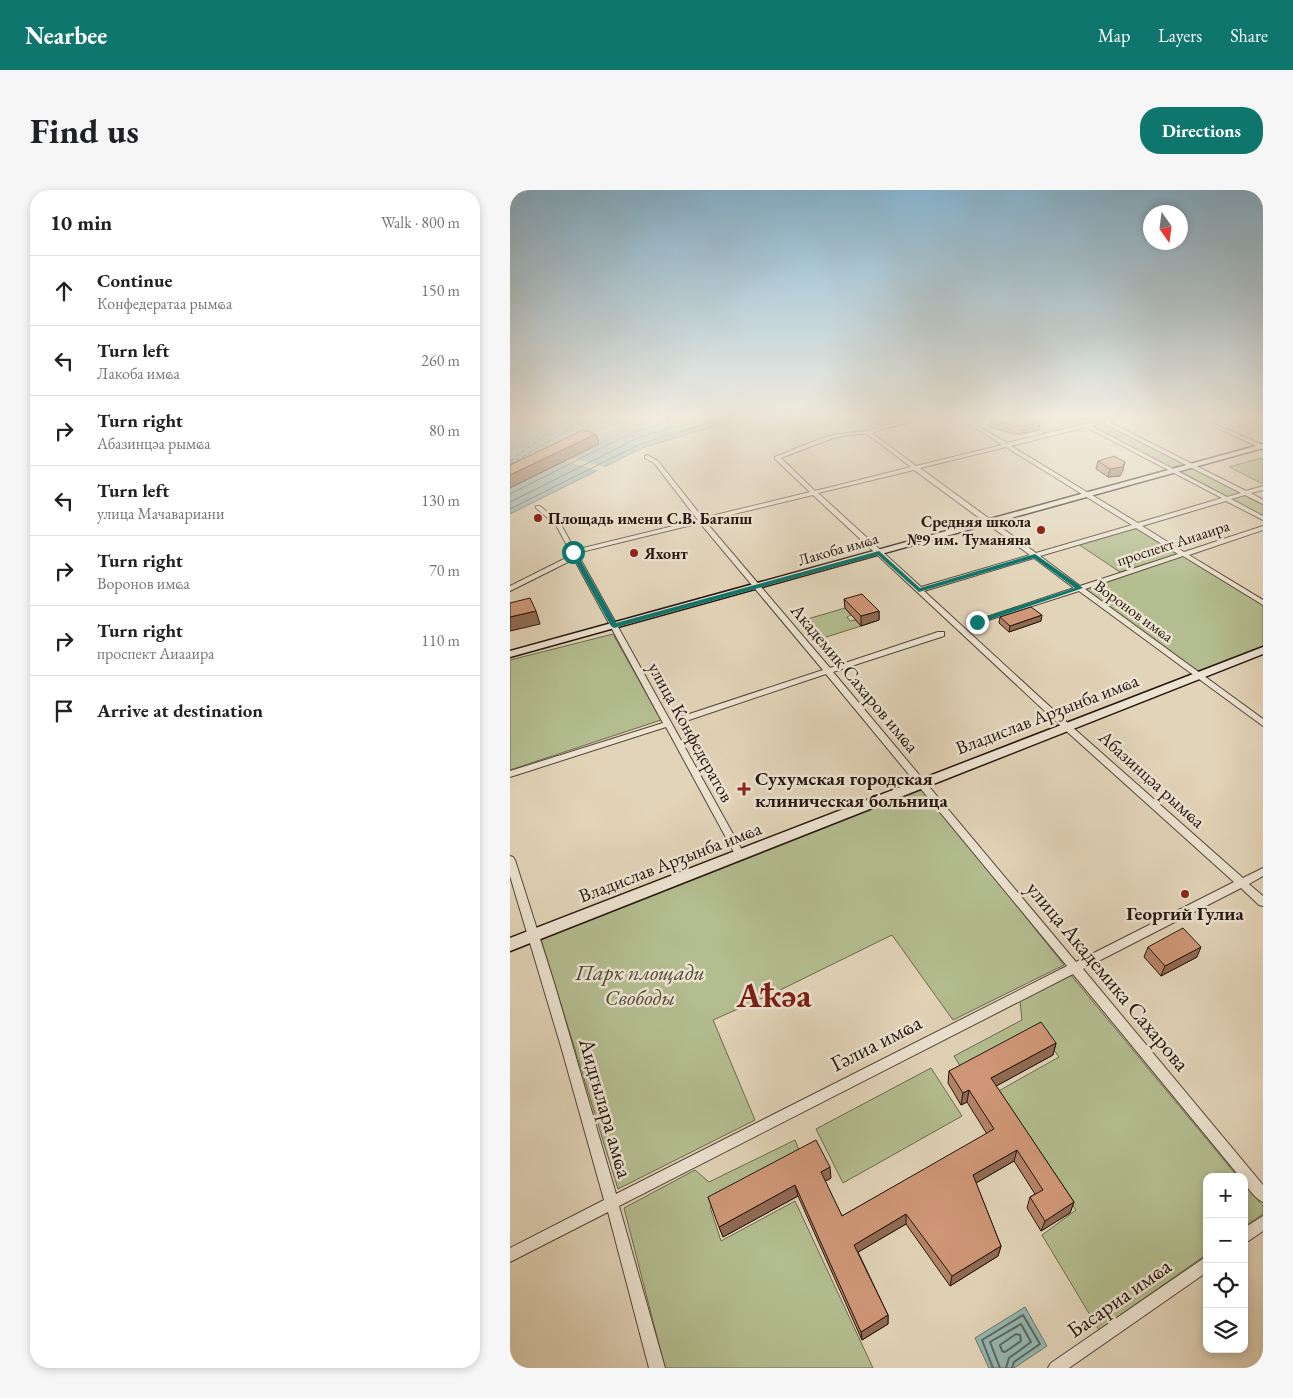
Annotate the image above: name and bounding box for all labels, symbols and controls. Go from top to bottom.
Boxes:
text: Nearbee [25,20,107,51]
text: Map [1098,24,1130,47]
text: Layers [1158,24,1202,47]
text: Share [1230,24,1268,47]
button: Directions [1140,107,1263,154]
text: Find us [30,108,139,153]
north arrow [1143,205,1188,250]
text: 10 min [50,209,112,236]
text: Walk · 800 m [381,212,460,233]
text: Continue [97,268,172,293]
icon: ahead [50,277,78,305]
text: 150 m [421,280,460,301]
text: Конфедератаа рымҩа [97,293,232,314]
text: Turn left [97,338,169,363]
icon: left [50,347,78,375]
text: 260 m [421,350,460,371]
text: Лакоба имҩа [97,363,180,384]
text: Turn right [97,408,183,433]
icon: right [50,417,78,445]
text: 80 m [429,420,460,441]
text: Абазинцәа рымҩа [97,433,211,454]
text: Turn left [97,478,169,503]
icon: left [50,487,78,515]
text: 130 m [421,490,460,511]
text: улица Мачавариани [97,503,224,524]
place label: Площадь имени С.В. Багапш [548,508,752,529]
place label: Средняя школа №9 им. Туманяна [907,511,1032,550]
marker: Площадь имени С.В. Багапш [532,512,544,524]
street label: проспект Аиааира [1114,515,1233,571]
marker: Средняя школа №9 им. Туманяна [1035,524,1047,536]
street label: Лакоба имҩа [795,527,881,571]
route start [562,541,585,564]
place label: Яхонт [643,543,688,564]
marker: Яхонт [628,547,640,559]
text: Turn right [97,548,183,573]
icon: right [50,557,78,585]
text: 70 m [429,560,460,581]
text: Воронов имҩа [97,573,190,594]
street label: Воронов имҩа [1090,575,1178,647]
street label: Академик Сахаров имҩа [785,597,925,758]
route end [966,611,989,634]
text: Turn right [97,618,183,643]
icon: right [50,627,78,655]
text: 110 m [421,630,460,651]
text: проспект Аиааира [97,643,214,664]
street label: улица Конфедератов [642,657,740,807]
street label: Владислав Арӡынба имҩа [952,667,1142,760]
icon: arrive [50,697,78,725]
text: Arrive at destination [97,698,263,723]
street label: Абазинцәа рымҩа [1093,724,1211,834]
place label: Сухумская городская клиническая больница [755,766,949,813]
marker: Сухумская городская клиническая больница [737,782,751,796]
street label: Владислав Арӡынба имҩа [575,815,765,908]
street label: улица Академика Сахарова [1020,875,1196,1077]
marker: Георгий Гулиа [1179,888,1191,900]
place label: Георгий Гулиа [1126,901,1244,926]
park label: Парк площади Свободы [574,958,705,1012]
district label: Аҟəа [735,972,812,1017]
street label: Гәлиа имҩа [826,1008,927,1078]
street label: Аидгылара амҩа [572,1034,640,1182]
map controls [1203,1173,1248,1353]
button: + [1203,1173,1248,1218]
button: − [1203,1218,1248,1263]
street label: Басариа имҩа [1061,1251,1177,1345]
button: locate [1203,1263,1248,1308]
button: layers [1203,1308,1248,1353]

